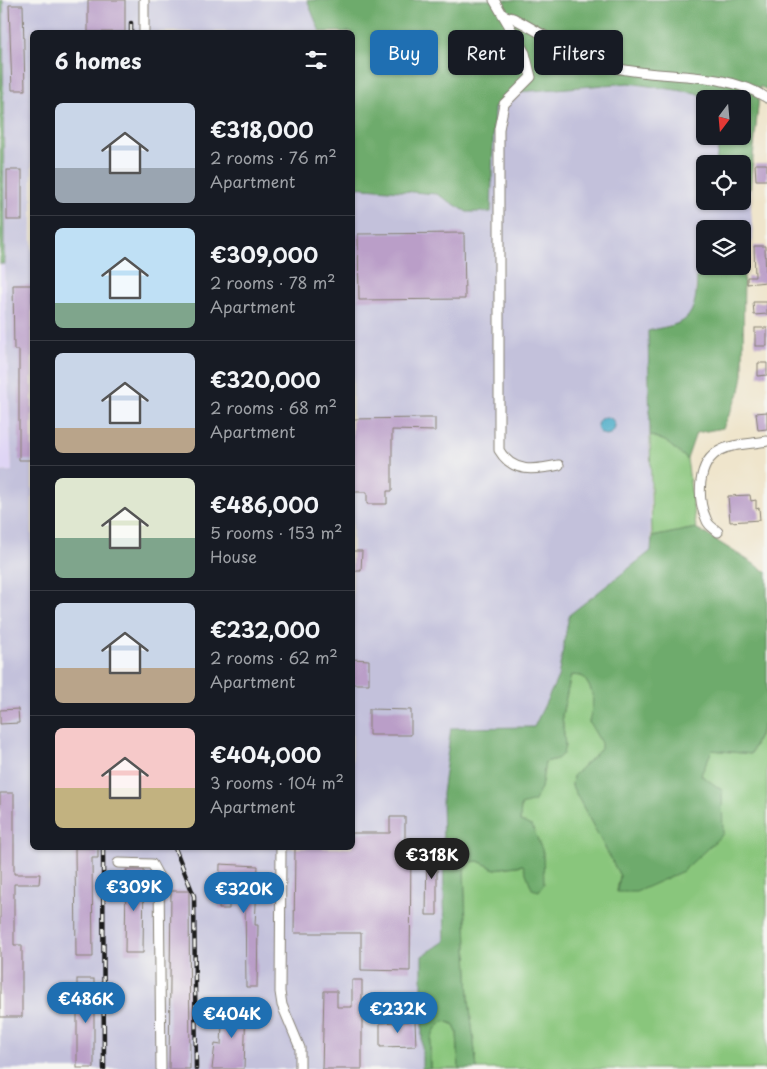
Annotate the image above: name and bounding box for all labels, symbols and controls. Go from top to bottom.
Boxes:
chip: Buy [370,30,438,75]
chip: Rent [448,30,524,75]
chip: Filters [534,30,623,75]
text: 6 homes [55,44,141,76]
icon: filters [302,46,330,74]
north arrow [696,90,751,145]
map controls [696,90,751,275]
text: €318,000 [210,113,314,145]
icon: home [95,123,155,183]
text: 2 rooms · 76 m² [210,145,337,169]
button: locate [696,155,751,210]
text: Apartment [210,169,295,193]
button: layers [696,220,751,275]
text: €309,000 [210,238,318,270]
icon: home [95,248,155,308]
text: 2 rooms · 78 m² [210,270,336,294]
text: Apartment [210,294,295,318]
text: €320,000 [210,363,321,395]
icon: home [95,373,155,433]
text: 2 rooms · 68 m² [210,395,337,419]
text: Apartment [210,419,295,443]
text: €486,000 [210,488,319,520]
icon: home [95,498,155,558]
text: 5 rooms · 153 m² [210,520,343,544]
text: House [210,544,257,568]
text: €232,000 [210,613,320,645]
icon: home [95,623,155,683]
text: 2 rooms · 62 m² [210,645,338,669]
text: Apartment [210,669,295,693]
text: €404,000 [210,738,321,770]
icon: home [95,748,155,808]
text: 3 rooms · 104 m² [210,770,344,794]
text: Apartment [210,794,295,818]
pin: €318K [397,838,467,880]
text: €318K [405,842,459,866]
pin: €309K [99,870,169,912]
pin: €320K [209,872,279,914]
text: €309K [106,874,162,898]
text: €320K [215,876,273,900]
pin: €486K [51,982,121,1024]
text: €486K [58,986,114,1010]
pin: €232K [363,992,433,1034]
pin: €404K [197,996,267,1039]
text: €232K [369,996,427,1020]
text: €404K [203,1001,261,1025]

